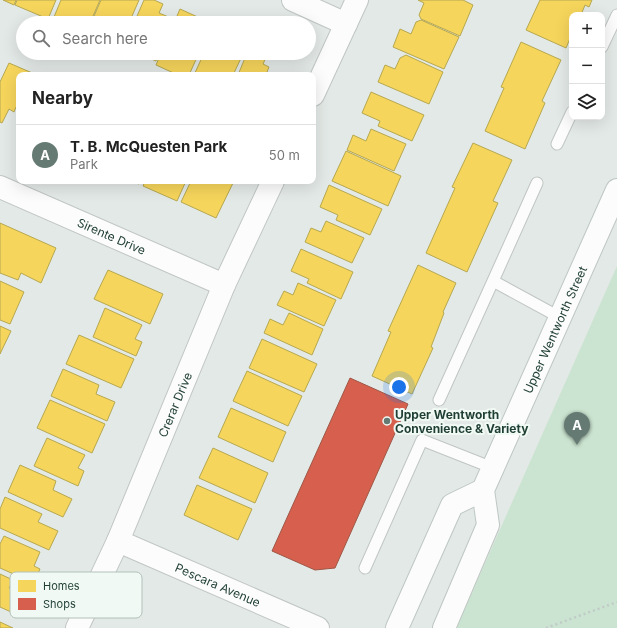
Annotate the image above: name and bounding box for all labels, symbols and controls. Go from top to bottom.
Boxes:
map controls [569,12,605,120]
button: + [569,12,605,48]
search box [16,16,316,60]
icon: search [30,27,52,49]
text: Search here [62,29,148,48]
button: − [569,48,605,84]
button: layers [569,84,605,120]
text: Nearby [32,88,93,108]
text: T. B. McQuesten Park [70,137,227,156]
text: A [40,147,50,163]
text: 50 m [269,147,300,163]
text: Park [70,156,98,172]
street label: Sirente Drive [75,214,148,257]
street label: Upper Wentworth Street [520,264,590,396]
street label: Crerar Drive [154,370,195,439]
your location [389,377,409,397]
place label: Upper Wentworth Convenience & Variety [395,407,529,436]
pin: A [564,412,590,445]
marker: Upper Wentworth Convenience & Variety [382,416,392,426]
street label: Pescara Avenue [173,559,263,610]
legend [10,572,142,618]
text: Homes [43,579,80,593]
text: Shops [43,597,76,611]

